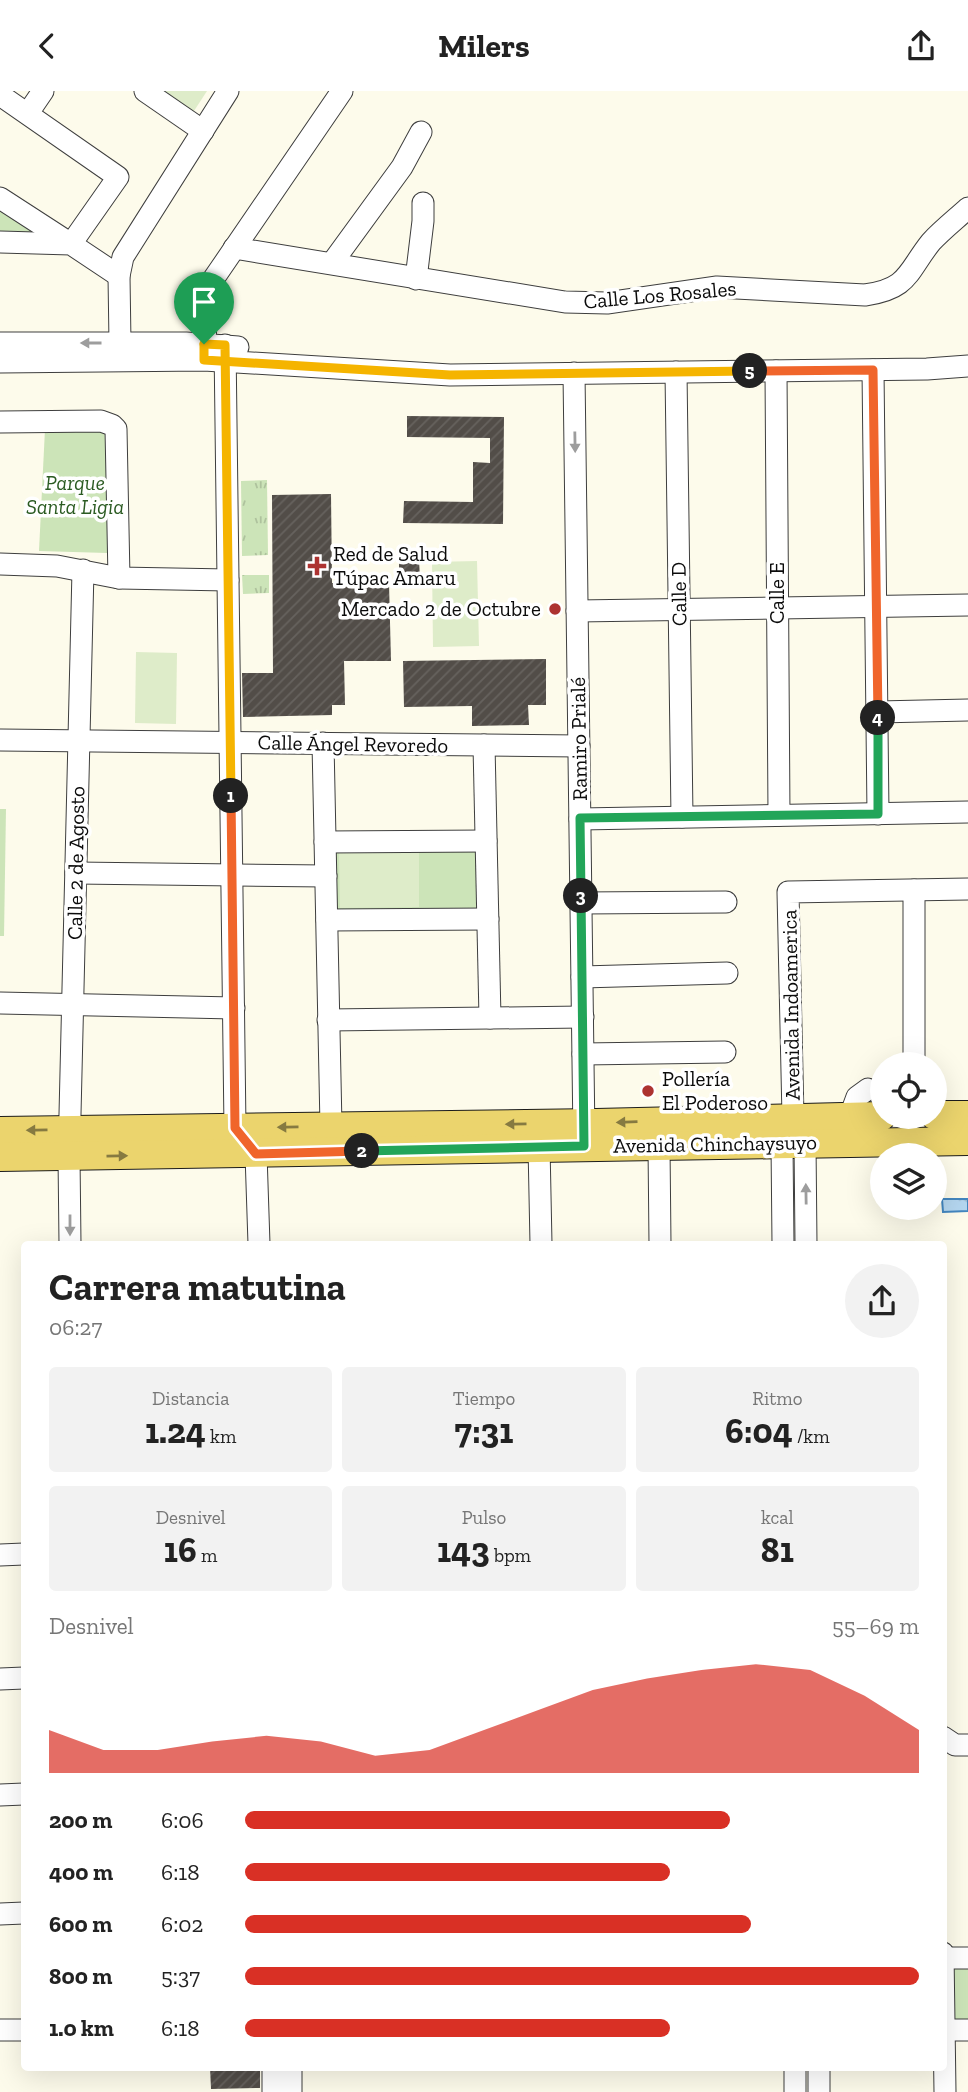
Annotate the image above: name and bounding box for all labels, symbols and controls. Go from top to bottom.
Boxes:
icon: back [28,27,66,65]
text: Milers [438,27,530,65]
icon: share [902,27,940,65]
pin [174,272,234,344]
street label: Calle Los Rosales [583,275,737,314]
icon: arrive [185,283,223,321]
one-way arrow [80,337,102,349]
pin: 5 [732,353,768,389]
text: 5 [745,359,754,382]
one-way arrow [569,431,580,453]
park label: Parque Santa Ligia [26,470,124,519]
place label: Red de Salud Túpac Amaru [333,541,456,590]
marker: Red de Salud Túpac Amaru [307,556,327,576]
street label: Calle D [665,562,692,626]
street label: Calle E [764,562,789,624]
place label: Mercado 2 de Octubre [341,596,541,621]
marker: Mercado 2 de Octubre [547,601,563,617]
street label: Ramiro Prialé [565,677,592,801]
pin: 4 [860,701,896,735]
text: 4 [872,706,883,729]
street label: Calle Ángel Revoredo [258,729,448,758]
pin: 1 [214,779,248,813]
text: 1 [227,784,234,807]
street label: Calle 2 de Agosto [62,786,89,940]
pin: 3 [564,879,598,913]
text: 3 [575,884,586,907]
street label: Avenida Indoamerica [776,909,805,1101]
map controls [870,1052,947,1220]
button: locate [870,1052,947,1129]
place label: Pollería El Poderoso [662,1066,768,1115]
marker: Pollería El Poderoso [640,1083,656,1099]
one-way arrow [616,1116,638,1128]
one-way arrow [505,1118,527,1130]
one-way arrow [277,1122,299,1133]
one-way arrow [25,1124,47,1136]
street label: Avenida Chinchaysuyo [613,1129,817,1158]
pin: 2 [344,1133,380,1169]
text: 2 [356,1139,367,1162]
button: layers [870,1143,947,1220]
one-way arrow [106,1150,128,1161]
one-way arrow [800,1183,811,1205]
one-way arrow [64,1214,76,1236]
text: Carrera matutina [49,1264,346,1310]
button: share [845,1264,919,1338]
text: 06:27 [49,1313,102,1341]
text: Distancia [152,1387,229,1410]
text: Tiempo [453,1387,515,1410]
text: Ritmo [752,1387,802,1410]
text: 1.24 [145,1410,206,1452]
text: 7:31 [455,1410,513,1452]
text: 6:04 [725,1410,793,1452]
text: km [206,1425,236,1448]
text: /km [793,1425,830,1448]
text: Desnivel [156,1506,226,1529]
text: Pulso [462,1506,506,1529]
text: kcal [761,1506,794,1529]
text: 16 [164,1529,197,1571]
text: 143 [437,1529,490,1571]
text: 81 [761,1529,794,1571]
text: m [197,1544,217,1567]
text: bpm [490,1544,531,1567]
text: Desnivel [49,1612,134,1640]
text: 55–69 m [832,1612,919,1640]
text: 200 m [49,1806,112,1834]
text: 6:06 [161,1806,204,1834]
text: 400 m [49,1858,113,1886]
text: 6:18 [161,1858,200,1886]
text: 600 m [49,1910,112,1938]
text: 6:02 [161,1910,203,1938]
text: 800 m [49,1962,112,1990]
text: 5:37 [161,1962,200,1990]
text: 1.0 km [49,2014,114,2042]
text: 6:18 [161,2014,200,2042]

